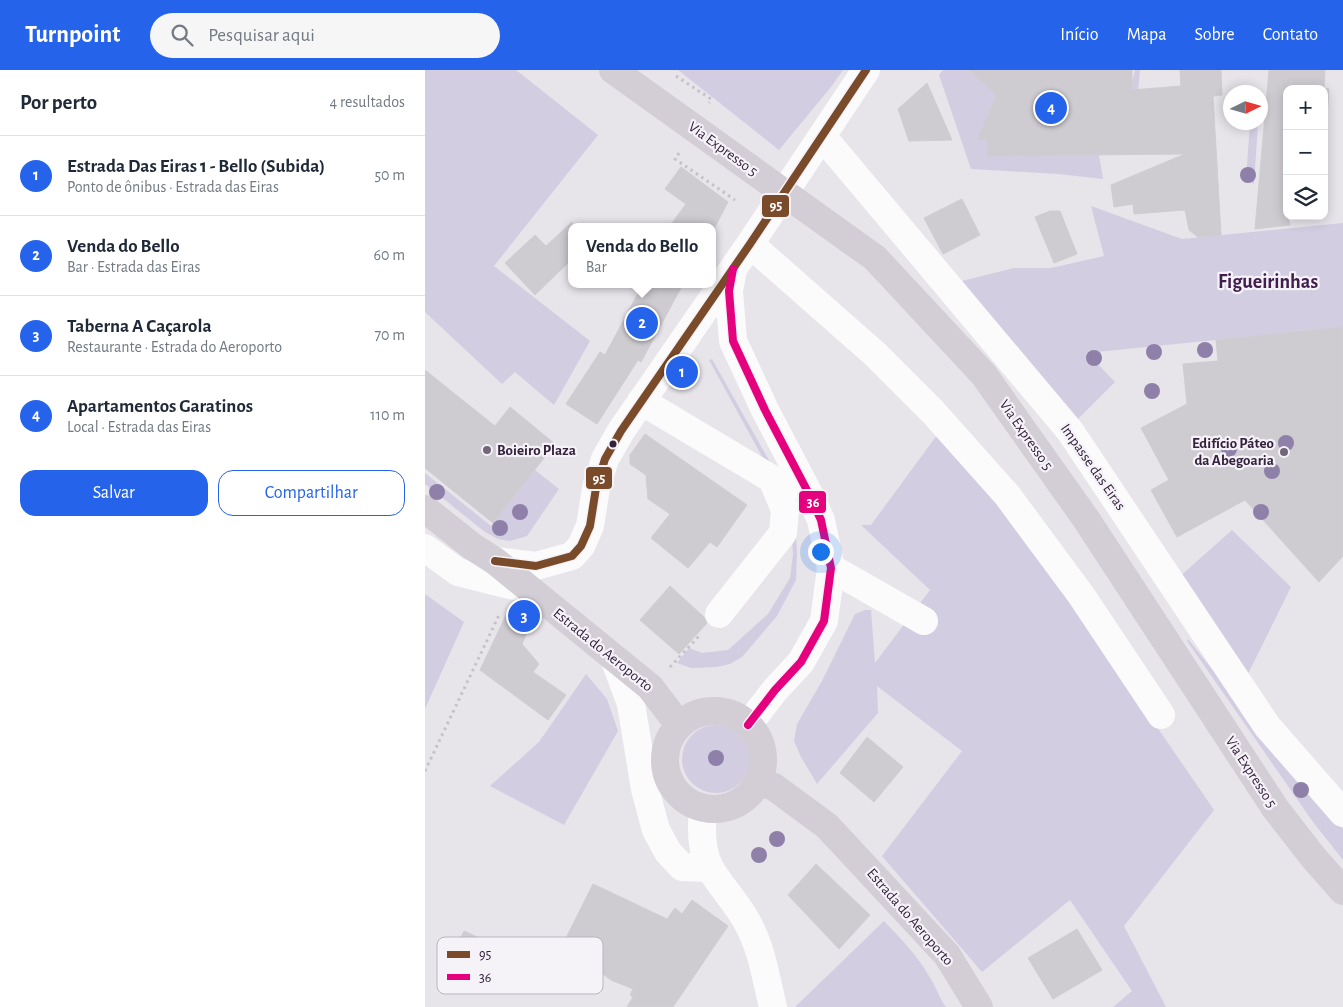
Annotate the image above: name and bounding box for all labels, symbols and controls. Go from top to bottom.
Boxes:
search box [150,13,500,58]
icon: search [168,21,196,49]
text: Turnpoint [25,23,120,47]
text: Pesquisar aqui [208,26,315,45]
text: Início [1060,26,1099,44]
text: Mapa [1127,26,1167,44]
text: Sobre [1195,26,1235,44]
text: Contato [1263,26,1318,44]
north arrow [1223,85,1268,130]
map controls [1283,85,1328,220]
button: + [1283,85,1328,130]
pin: 4 [1035,89,1067,127]
text: Por perto [20,92,97,113]
text: 4 resultados [330,94,405,110]
street label: Via Expresso 5 [686,119,760,179]
button: − [1283,130,1328,175]
text: Estrada Das Eiras 1 - Bello (Subida) [67,157,325,176]
text: 1 [33,167,39,183]
text: 50 m [374,167,405,183]
button: layers [1283,175,1328,220]
text: Ponto de ônibus · Estrada das Eiras [67,179,279,195]
line badge: 95 [761,194,790,218]
text: 95 [770,199,782,213]
popup [568,223,716,288]
text: Venda do Bello [67,237,180,256]
text: Venda do Bello [586,237,698,256]
text: 2 [32,247,40,263]
text: 60 m [374,247,405,263]
text: Bar · Estrada das Eiras [67,259,201,275]
text: Bar [586,259,607,275]
district label: Figueirinhas [1218,272,1318,292]
pin: 2 [626,304,658,342]
text: Taberna A Caçarola [67,317,212,336]
text: 3 [33,327,39,343]
text: 70 m [374,327,405,343]
text: Restaurante · Estrada do Aeroporto [67,339,282,355]
pin: 1 [666,353,698,391]
text: Apartamentos Garatinos [67,397,253,416]
street label: Via Expresso 5 [996,397,1056,473]
text: 4 [32,407,40,423]
text: 110 m [370,407,405,423]
text: Local · Estrada das Eiras [67,419,211,435]
street label: Impasse das Eiras [1058,421,1128,513]
place label: Edifício Páteo da Abegoaria [1192,436,1274,468]
unlabelled marker [608,439,618,449]
place label: Boieiro Plaza [497,443,576,458]
marker: Boieiro Plaza [481,444,493,456]
marker: Edifício Páteo da Abegoaria [1278,446,1290,458]
line badge: 95 [585,466,613,490]
button: Salvar [20,470,208,516]
button: Compartilhar [218,470,405,516]
text: 95 [593,472,605,486]
line badge: 36 [798,490,827,514]
text: 36 [807,496,820,510]
your location [808,539,834,565]
pin: 3 [508,597,540,635]
street label: Estrada do Aeroporto [550,605,656,695]
street label: Via Expresso 5 [1222,734,1280,810]
street label: Estrada do Aeroporto [864,866,956,968]
legend [437,937,603,994]
text: 95 [479,948,492,962]
text: 36 [479,971,491,985]

